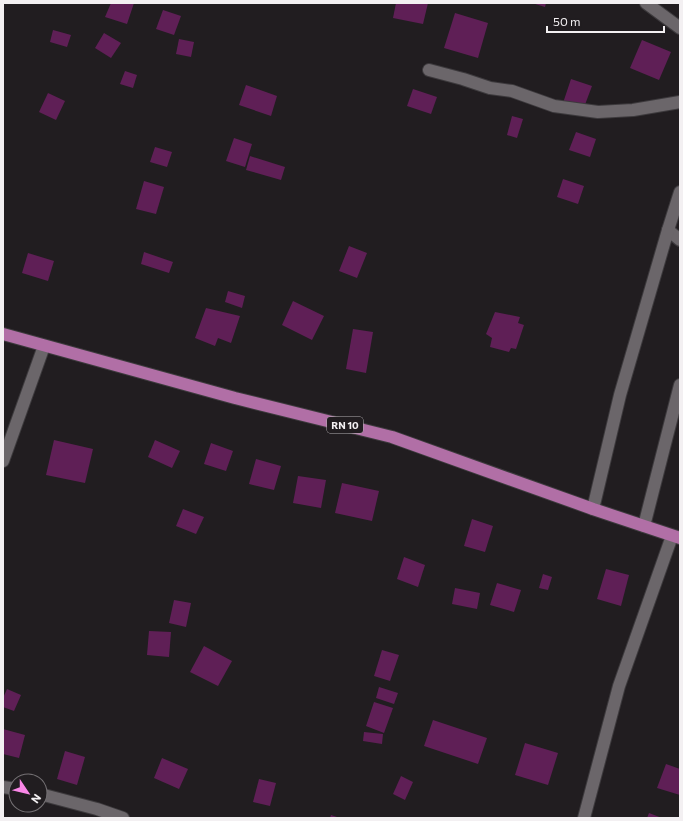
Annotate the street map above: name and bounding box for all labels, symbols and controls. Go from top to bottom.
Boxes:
scale bar [547,8,664,34]
text: 50 m [553,14,581,28]
road number: RN 10 [327,417,363,433]
north arrow [8,773,48,813]
text: N [29,792,44,806]

